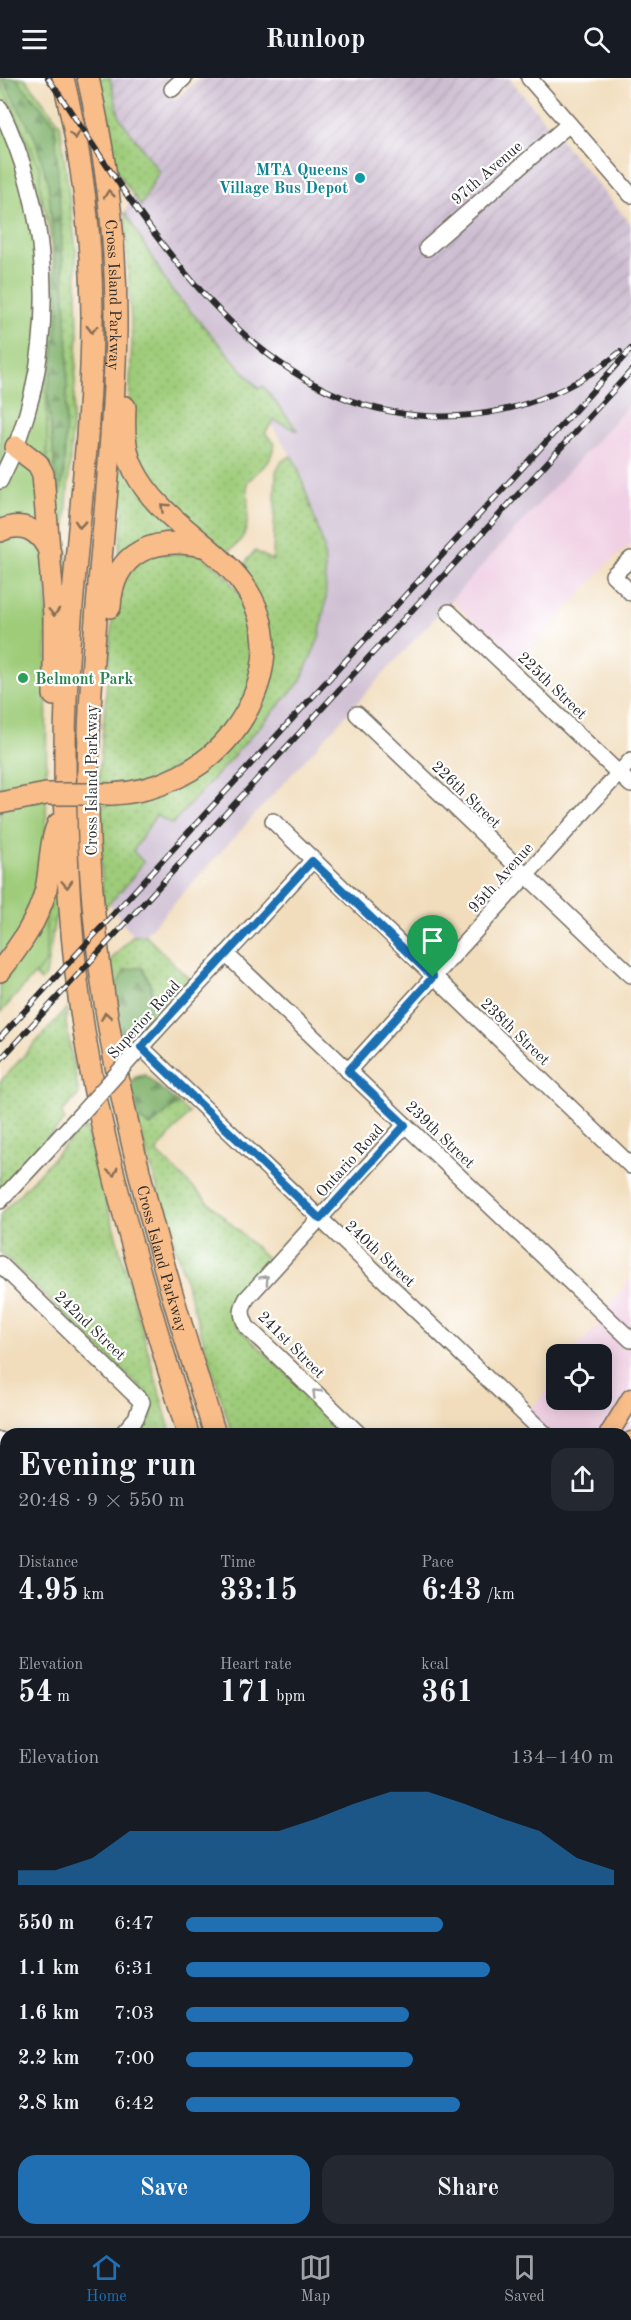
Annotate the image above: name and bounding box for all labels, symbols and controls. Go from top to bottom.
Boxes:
icon: menu [18,23,51,56]
icon: search [580,23,613,56]
text: Runloop [266,26,365,53]
one-way arrow [68,130,81,140]
street label: 97th Avenue [449,139,526,208]
place label: MTA Queens Village Bus Depot [219,163,348,197]
marker: MTA Queens Village Bus Depot [353,171,367,185]
one-way arrow [103,189,115,199]
street label: Cross Island Parkway [101,219,122,371]
one-way arrow [86,325,98,334]
one-way arrow [160,503,171,514]
one-way arrow [74,519,87,528]
one-way arrow [48,608,61,617]
street label: 225th Street [514,650,589,723]
marker: Belmont Park [16,671,30,685]
place label: Belmont Park [35,672,134,688]
street label: Cross Island Parkway [85,704,101,856]
street label: 226th Street [428,759,503,832]
street label: 95th Avenue [466,840,537,916]
one-way arrow [61,879,74,888]
pin [407,915,458,977]
icon: arrive [416,924,449,957]
street label: Superior Road [105,978,184,1063]
street label: 238th Street [477,996,552,1069]
one-way arrow [100,1011,112,1020]
street label: 239th Street [402,1099,477,1172]
street label: Ontario Road [314,1122,387,1201]
one-way arrow [105,1167,118,1177]
street label: Cross Island Parkway [133,1184,189,1335]
street label: 240th Street [342,1218,418,1291]
one-way arrow [258,1275,269,1286]
street label: 242nd Street [51,1289,128,1364]
street label: 241st Street [254,1309,327,1382]
map controls [546,1344,612,1410]
button: locate [546,1344,612,1410]
one-way arrow [313,1390,324,1401]
button: share [551,1448,614,1511]
text: Evening run [18,1450,197,1483]
text: 20:48 · 9 × 550 m [18,1491,185,1511]
text: Distance [18,1555,78,1571]
text: Time [220,1555,255,1571]
text: Pace [421,1555,454,1571]
text: 4.95 [18,1576,79,1606]
text: 33:15 [220,1576,298,1606]
text: 6:43 [421,1576,482,1606]
text: km [79,1587,104,1603]
text: /km [482,1587,515,1603]
text: Elevation [18,1657,83,1673]
text: Heart rate [220,1657,292,1673]
text: kcal [421,1657,449,1673]
text: 54 [18,1678,53,1708]
text: 171 [220,1678,272,1708]
text: 361 [421,1678,474,1708]
text: m [53,1689,70,1705]
text: bpm [272,1689,306,1705]
text: Elevation [18,1748,99,1768]
text: 134–140 m [511,1748,614,1768]
text: 550 m [18,1914,74,1934]
text: 6:47 [114,1914,154,1934]
text: 1.1 km [18,1959,80,1979]
text: 6:31 [114,1959,154,1979]
text: 1.6 km [18,2004,80,2024]
text: 7:03 [114,2004,154,2024]
text: 2.2 km [18,2049,80,2069]
text: 7:00 [114,2049,154,2069]
text: 2.8 km [18,2094,80,2114]
text: 6:42 [114,2094,154,2114]
button: Save [18,2155,310,2224]
button: Share [322,2155,614,2224]
tab: Home [86,2251,127,2307]
tab: Map [299,2251,332,2307]
tab: Saved [504,2251,545,2307]

